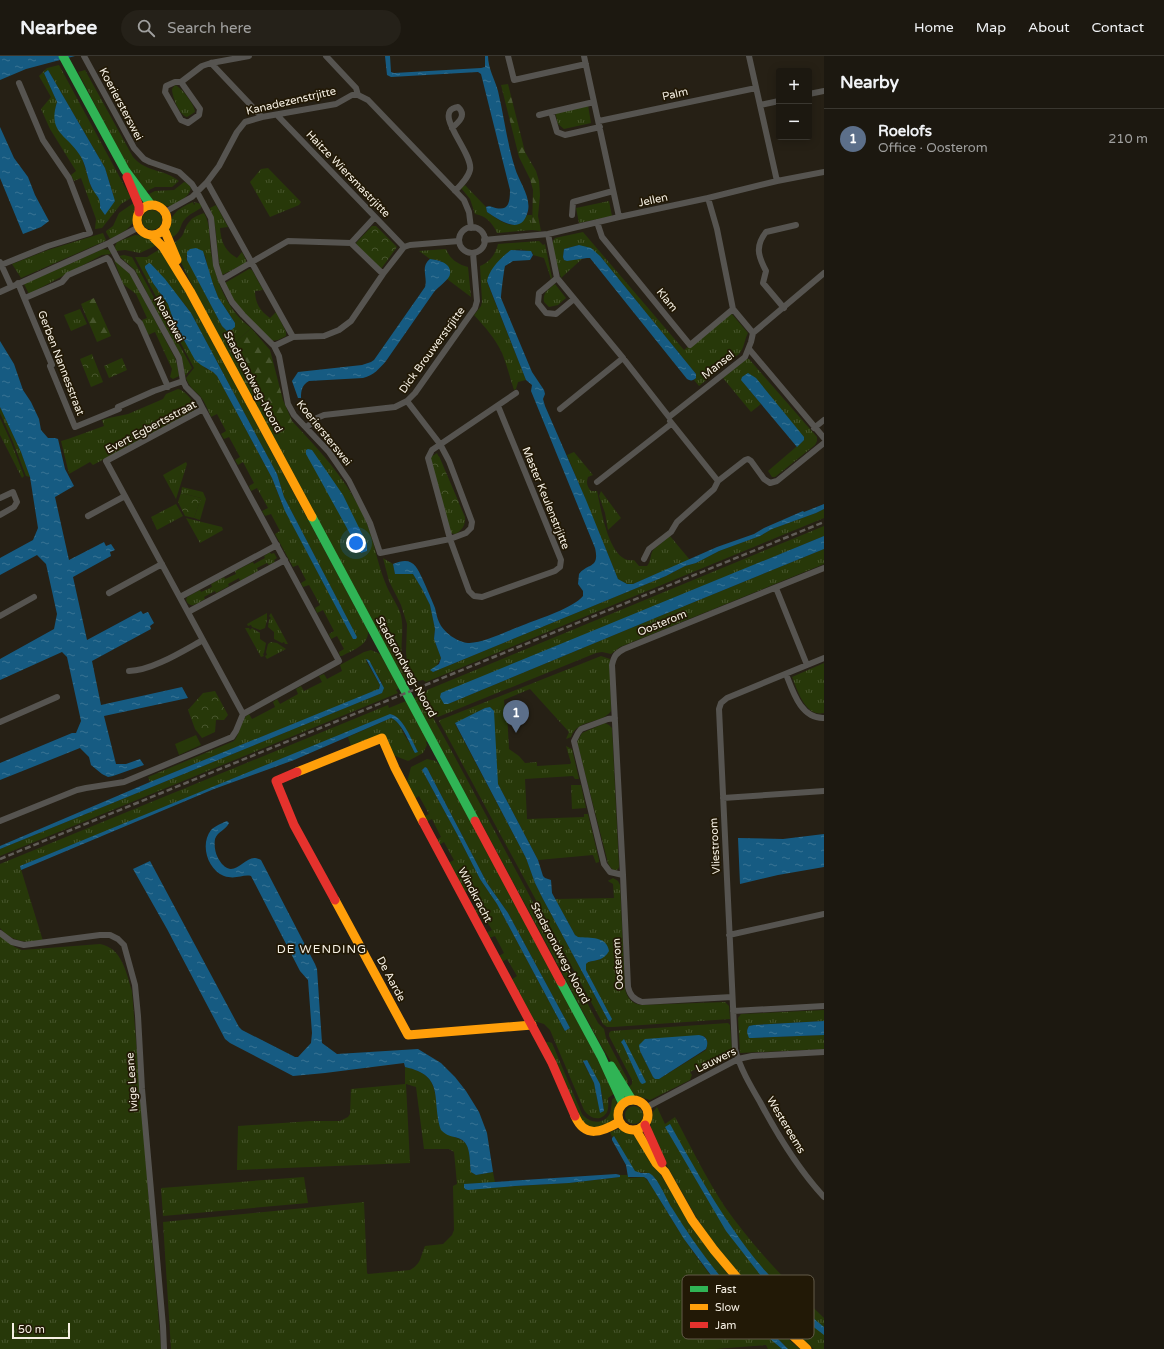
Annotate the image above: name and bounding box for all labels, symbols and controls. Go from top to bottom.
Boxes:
search box [121,10,401,46]
text: Nearbee [20,17,97,39]
icon: search [135,17,157,39]
text: Search here [167,19,252,37]
text: Home [914,19,954,36]
text: Map [976,19,1006,36]
text: About [1028,19,1070,36]
text: Contact [1092,19,1144,36]
street label: Koeriersterswei [96,65,146,143]
map controls [776,68,812,140]
button: + [776,68,812,104]
text: Nearby [840,72,899,93]
street label: Kanadezenstrjitte [245,84,337,118]
street label: Palm [661,85,689,103]
button: − [776,104,812,140]
text: Roelofs [878,122,932,140]
street label: Haitze Wiersmastrjitte [303,128,393,220]
text: 1 [849,131,857,147]
text: 210 m [1108,131,1148,147]
text: Office · Oosterom [878,140,988,156]
street label: Jellen [637,191,669,209]
street label: Klam [654,286,680,314]
street label: Noardwei [151,294,187,344]
street label: Dick Brouwerstrjitte [396,304,468,396]
street label: Gerben Nannesstraat [35,309,87,417]
street label: Stadsrondweg-Noord [221,329,285,435]
street label: Mansel [699,348,737,382]
street label: Evert Egbertsstraat [103,398,199,456]
street label: Koeriersterswei [294,398,354,468]
street label: Master Keulenstrjitte [520,445,572,551]
your location [346,533,366,553]
street label: Oosterom [636,607,688,639]
street label: Stadsrondweg-Noord [373,614,439,720]
pin: 1 [503,700,529,733]
street label: Vliestroom [707,818,723,874]
street label: Windkracht [455,865,495,925]
street label: Stadsrondweg-Noord [528,900,592,1006]
street label: Oosterom [610,938,626,990]
district label: DE WENDING [277,942,367,956]
street label: De Aarde [374,954,408,1004]
street label: Lauwers [694,1045,738,1075]
street label: Ivige Leane [123,1052,141,1112]
street label: Westereems [764,1094,808,1156]
legend [682,1275,814,1339]
text: Fast [715,1283,736,1296]
text: Slow [715,1301,740,1314]
text: Jam [715,1319,736,1332]
scale bar [12,1321,70,1340]
text: 50 m [18,1323,45,1336]

